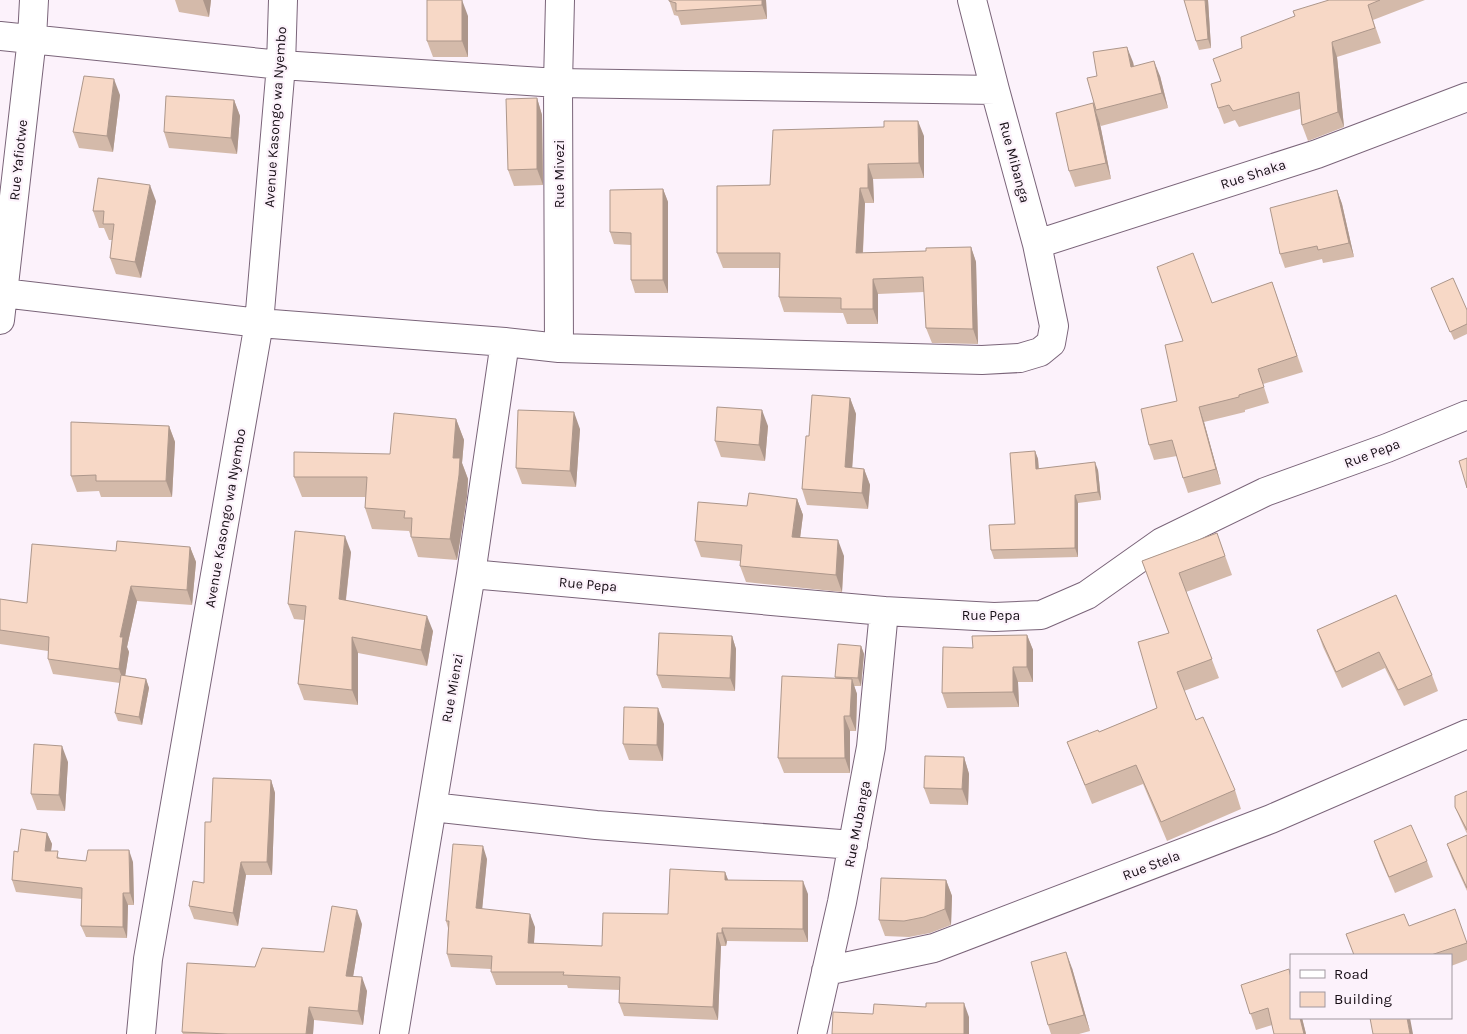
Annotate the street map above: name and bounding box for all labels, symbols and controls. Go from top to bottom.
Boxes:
street label: Avenue Kasongo wa Nyembo [261,26,290,208]
street label: Rue Yafiotwe [6,119,31,201]
street label: Rue Mibanga [995,120,1034,205]
street label: Rue Mivezi [551,140,568,208]
street label: Rue Shaka [1218,156,1288,193]
street label: Avenue Kasongo wa Nyembo [201,427,250,609]
street label: Rue Pepa [1342,435,1402,472]
street label: Rue Pepa [558,573,618,596]
street label: Rue Pepa [962,607,1020,624]
street label: Rue Mienzi [438,652,467,724]
street label: Rue Mubanga [841,779,874,869]
street label: Rue Stela [1120,847,1182,884]
legend [1290,954,1452,1019]
text: Road [1334,965,1369,983]
text: Building [1334,990,1392,1008]

